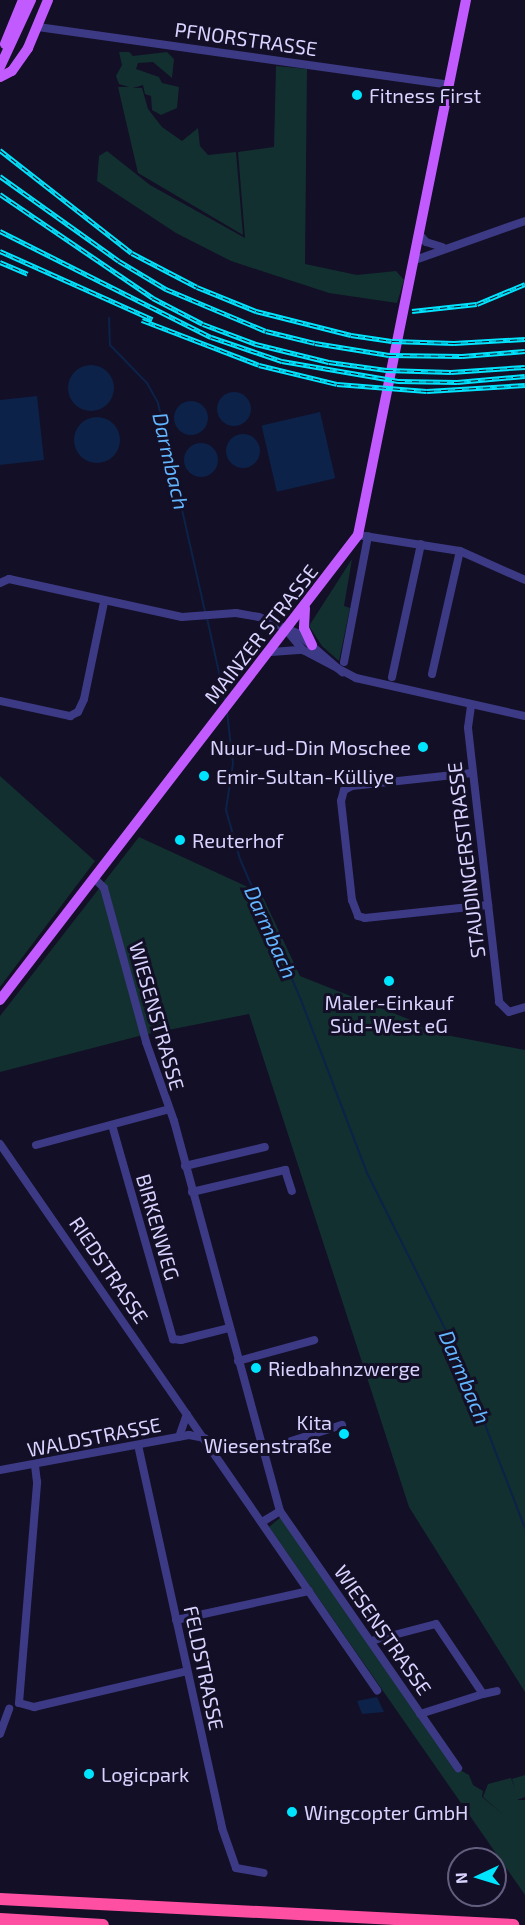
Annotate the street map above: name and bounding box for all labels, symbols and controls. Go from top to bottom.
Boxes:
street label: PFNORSTRASSE [173,17,319,61]
place label: Fitness First [369,83,481,107]
marker: Fitness First [350,88,364,102]
water label: Darmbach [148,410,194,512]
street label: MAINZER STRASSE [199,560,323,708]
place label: Nuur-ud-Din Moschee [210,735,411,759]
marker: Nuur-ud-Din Moschee [416,740,430,754]
street label: STAUDINGERSTRASSE [442,761,490,959]
place label: Emir-Sultan-Külliye [216,764,394,788]
marker: Emir-Sultan-Külliye [197,769,211,783]
place label: Reuterhof [192,828,283,852]
marker: Reuterhof [173,833,187,847]
water label: Darmbach [239,882,303,982]
street label: WIESENSTRASSE [124,939,190,1093]
marker: Maler-Einkauf Süd-West eG [382,974,396,988]
place label: Maler-Einkauf Süd-West eG [324,990,454,1037]
street label: BIRKENWEG [131,1171,185,1283]
street label: RIEDSTRASSE [65,1212,153,1328]
water label: Darmbach [434,1327,496,1427]
place label: Riedbahnzwerge [268,1356,420,1380]
marker: Riedbahnzwerge [249,1361,263,1375]
place label: Kita Wiesenstraße [204,1410,332,1457]
street label: WALDSTRASSE [25,1412,163,1462]
marker: Kita Wiesenstraße [337,1427,351,1441]
street label: WIESENSTRASSE [329,1560,437,1700]
street label: FELDSTRASSE [179,1603,229,1733]
place label: Logicpark [101,1762,189,1786]
marker: Logicpark [82,1767,96,1781]
place label: Wingcopter GmbH [304,1800,469,1824]
marker: Wingcopter GmbH [285,1805,299,1819]
north arrow [447,1847,507,1907]
text: N [451,1872,470,1885]

